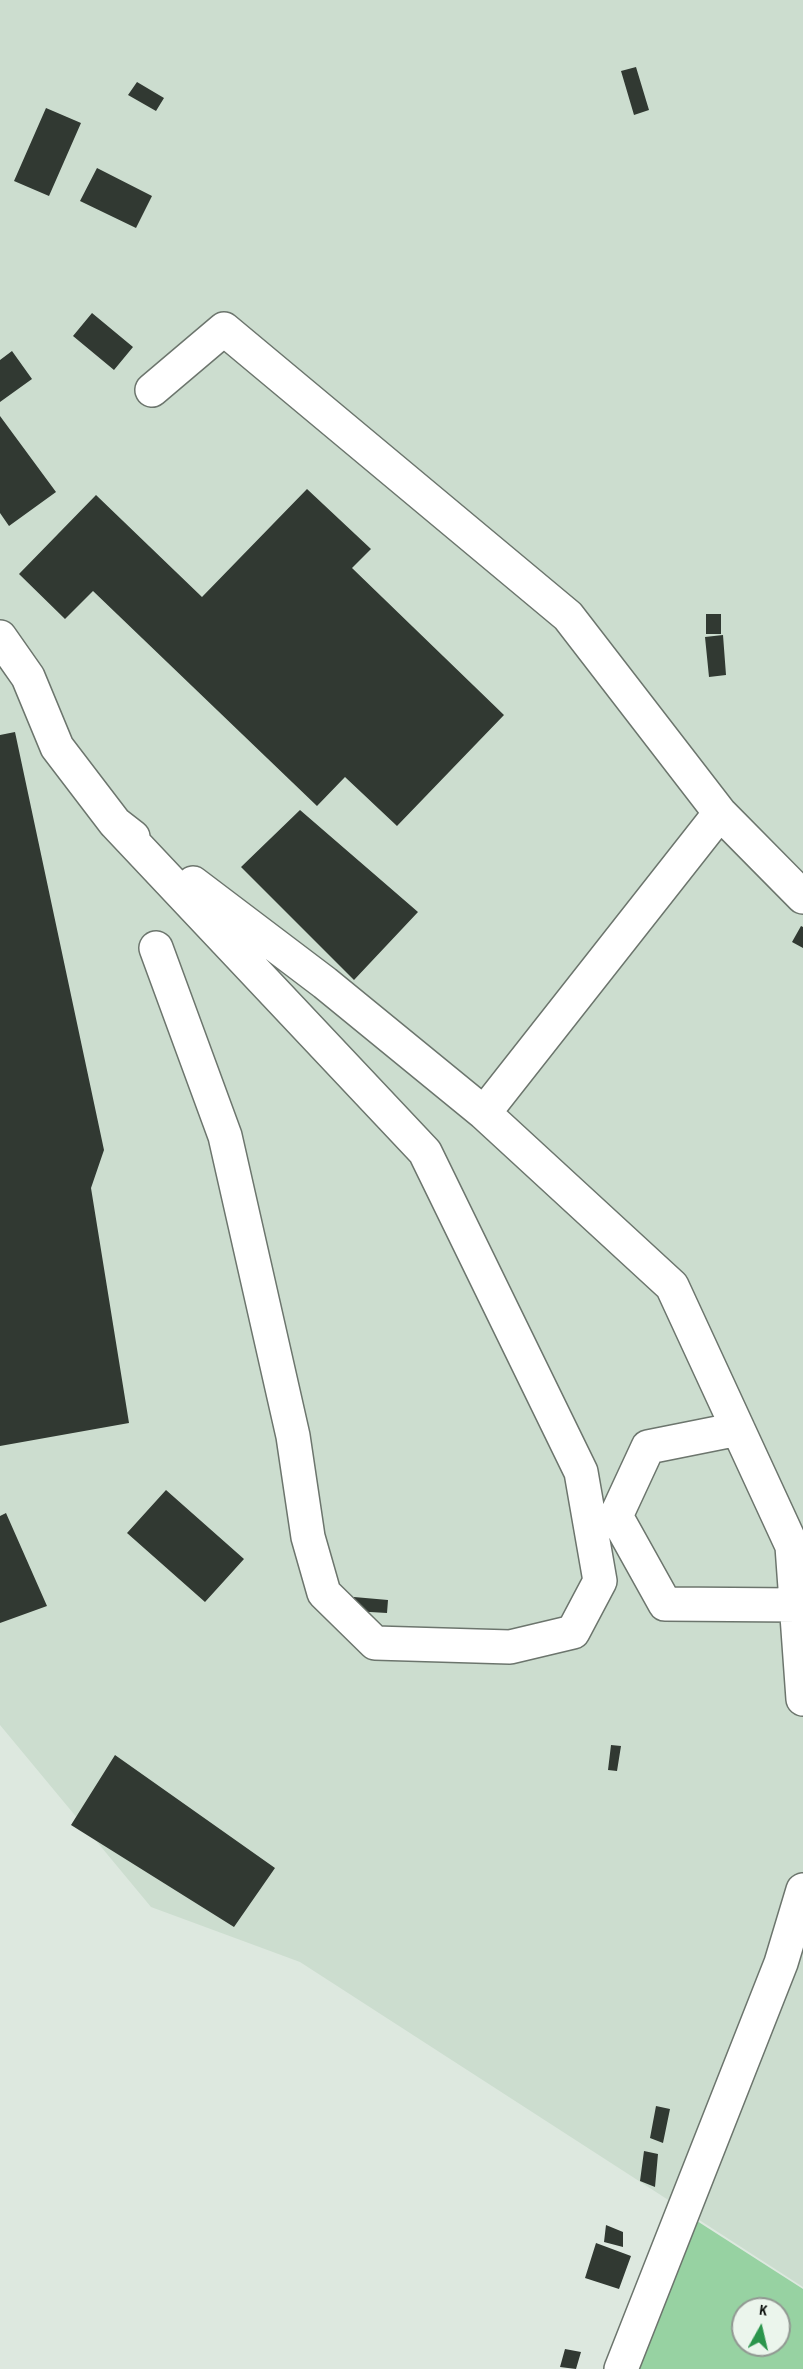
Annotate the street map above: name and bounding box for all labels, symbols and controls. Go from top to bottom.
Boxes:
north arrow [731,2297,791,2357]
text: K [758,2301,769,2321]

